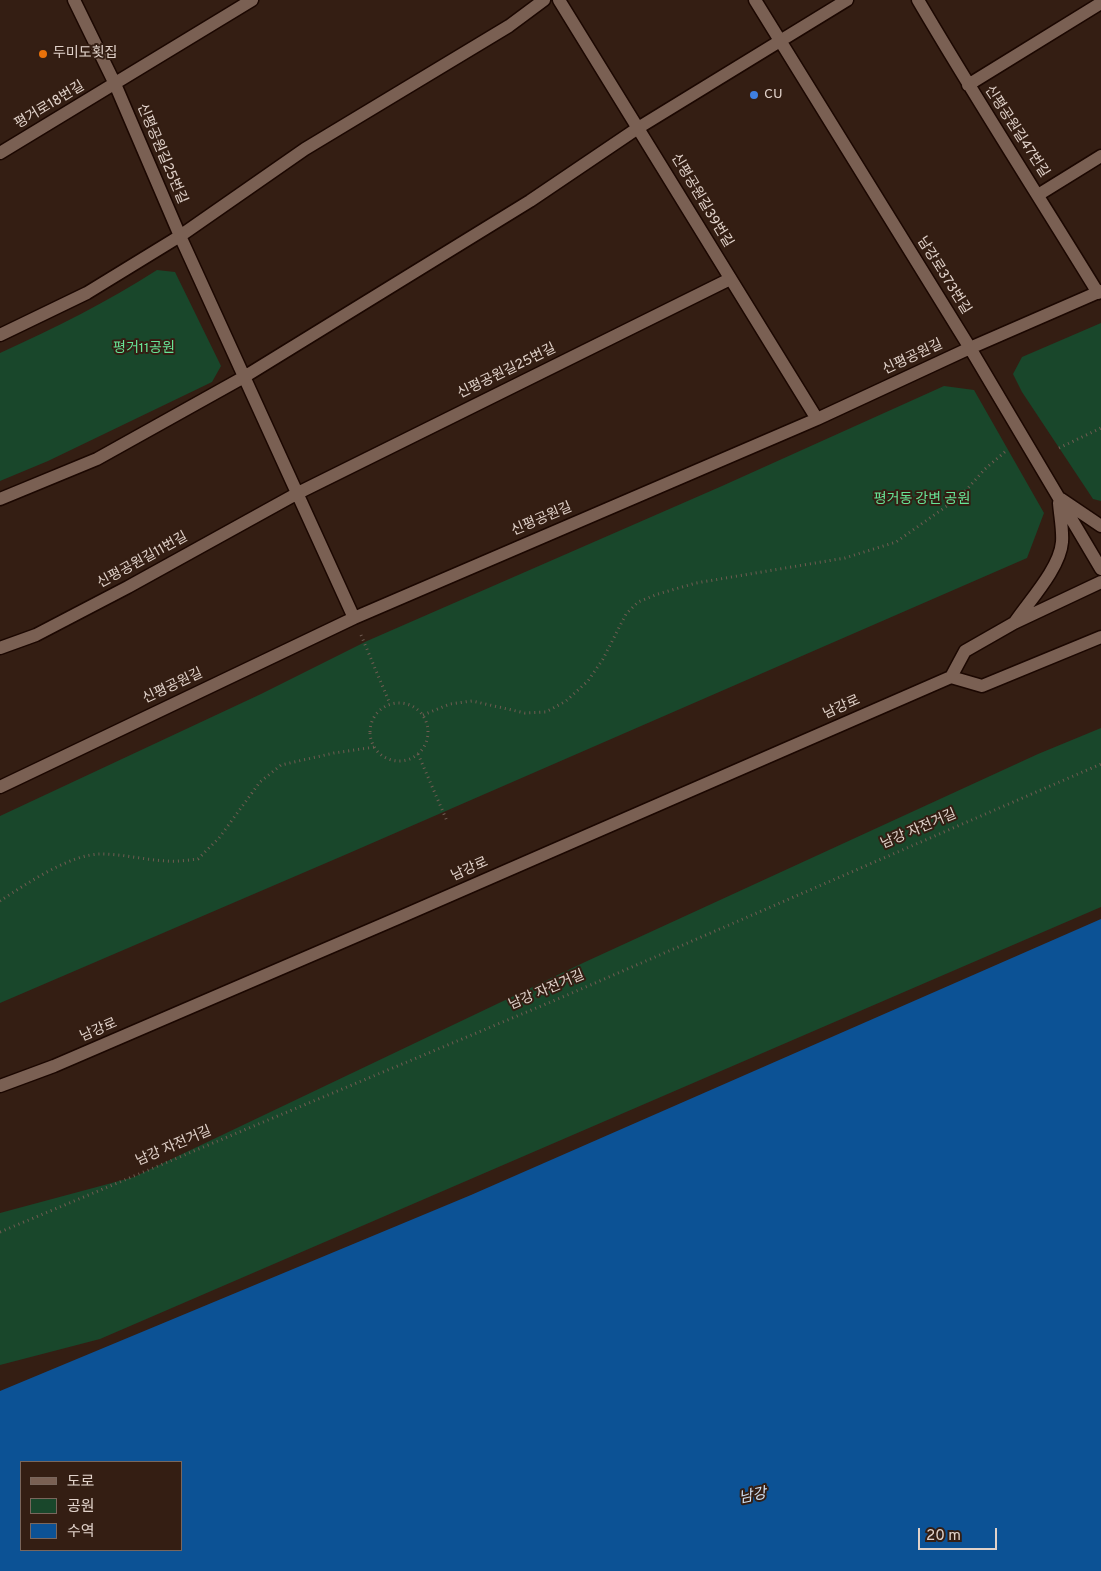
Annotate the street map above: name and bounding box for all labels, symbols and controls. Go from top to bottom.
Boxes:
place label: 두미도횟집 [53,46,117,62]
marker: 두미도횟집 [37,48,49,60]
street label: 평거로18번길 [12,79,88,133]
street label: 신평공원길47번길 [980,83,1052,181]
place label: CU [764,87,783,103]
marker: CU [748,89,760,101]
street label: 신평공원길25번길 [132,101,190,207]
street label: 신평공원길39번길 [666,151,736,251]
street label: 남강로373번길 [913,234,973,318]
street label: 신평공원길 [880,337,946,379]
park label: 평거11공원 [113,341,175,357]
street label: 신평공원길25번길 [455,341,559,403]
park label: 평거동 강변 공원 [874,492,970,508]
street label: 신평공원길 [509,500,575,540]
street label: 신평공원길11번길 [95,529,191,593]
street label: 신평공원길 [140,666,206,708]
street label: 남강로 [821,692,863,724]
street label: 남강 자전거길 [879,807,959,853]
street label: 남강로 [449,854,491,886]
street label: 남강 자전거길 [507,968,587,1014]
street label: 남강로 [78,1016,120,1046]
street label: 남강 자전거길 [134,1124,214,1170]
legend [20,1461,182,1551]
text: 도로 [67,1473,95,1492]
water label: 남강 [738,1485,768,1509]
text: 공원 [67,1498,95,1517]
scale bar [921,1518,1000,1550]
text: 수역 [67,1523,95,1542]
text: 20 m [926,1527,961,1546]

